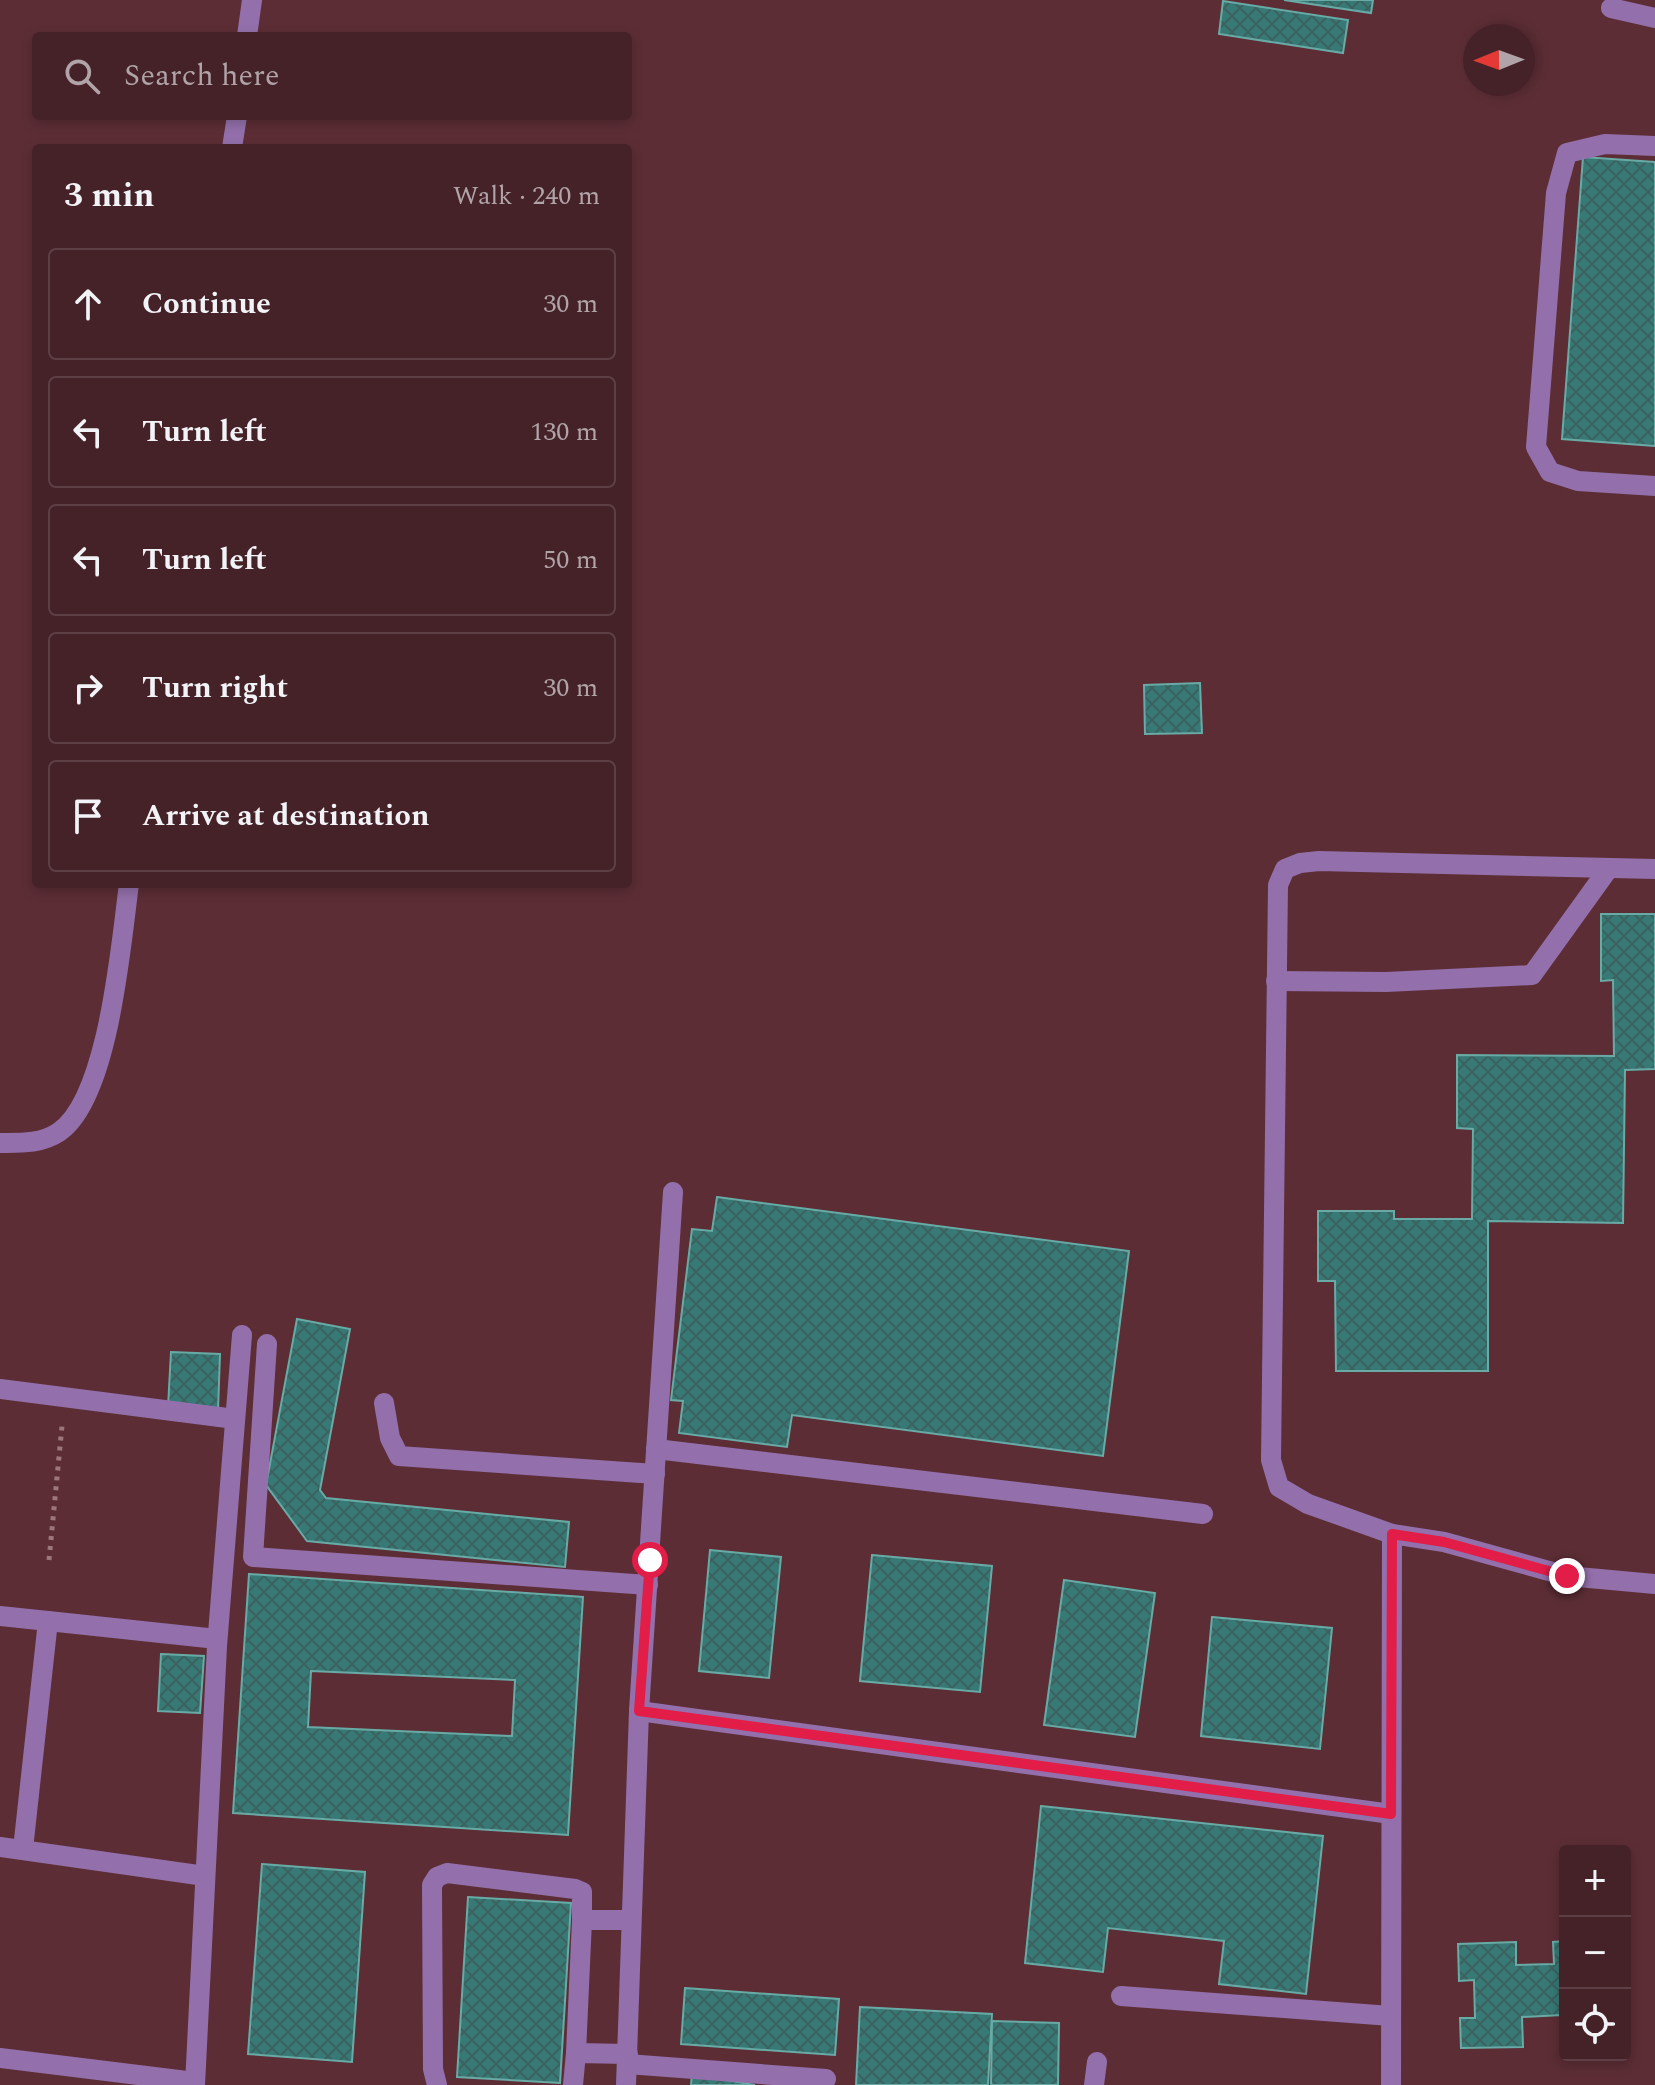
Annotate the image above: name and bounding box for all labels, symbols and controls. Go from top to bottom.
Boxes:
north arrow [1463,24,1535,96]
search box [32,32,632,120]
text: Search here [124,53,280,99]
icon: search [60,54,104,98]
text: 3 min [64,170,154,222]
text: Walk · 240 m [453,176,600,216]
text: Continue [142,281,271,327]
icon: ahead [66,282,110,326]
text: 30 m [543,284,598,324]
text: Turn left [142,409,267,455]
icon: left [66,410,110,454]
text: 130 m [530,412,598,452]
text: Turn left [142,537,267,583]
icon: left [66,538,110,582]
text: 50 m [543,540,598,580]
text: Turn right [142,665,288,711]
icon: right [66,666,110,710]
text: 30 m [543,668,598,708]
text: Arrive at destination [142,793,429,839]
icon: arrive [66,794,110,838]
route start [632,1542,668,1578]
route end [1549,1558,1585,1594]
map controls [1559,1845,1631,2061]
button: + [1559,1845,1631,1917]
button: − [1559,1917,1631,1989]
button: locate [1559,1989,1631,2061]

